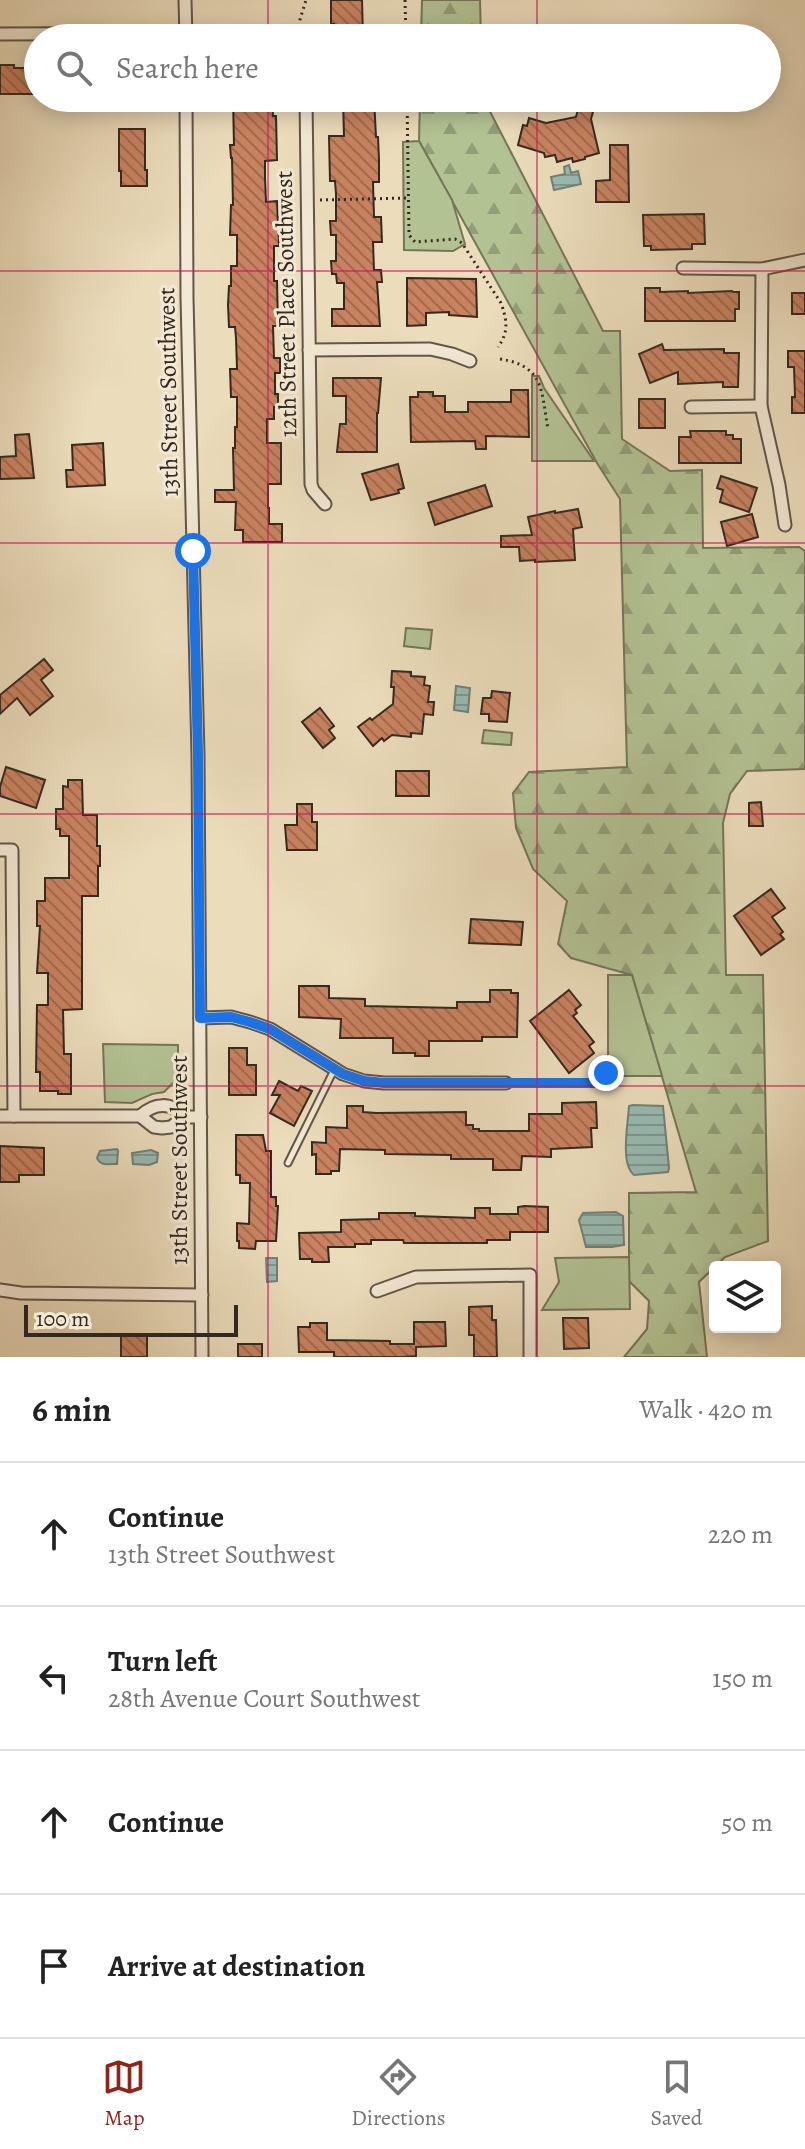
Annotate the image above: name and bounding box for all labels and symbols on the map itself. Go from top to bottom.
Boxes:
street label: 12th Street Place Southwest [268,170,304,438]
street label: 13th Street Southwest [150,287,186,497]
route start [175,533,211,569]
street label: 13th Street Southwest [163,1055,195,1265]
route end [588,1055,624,1091]
scale bar [24,1301,238,1337]

